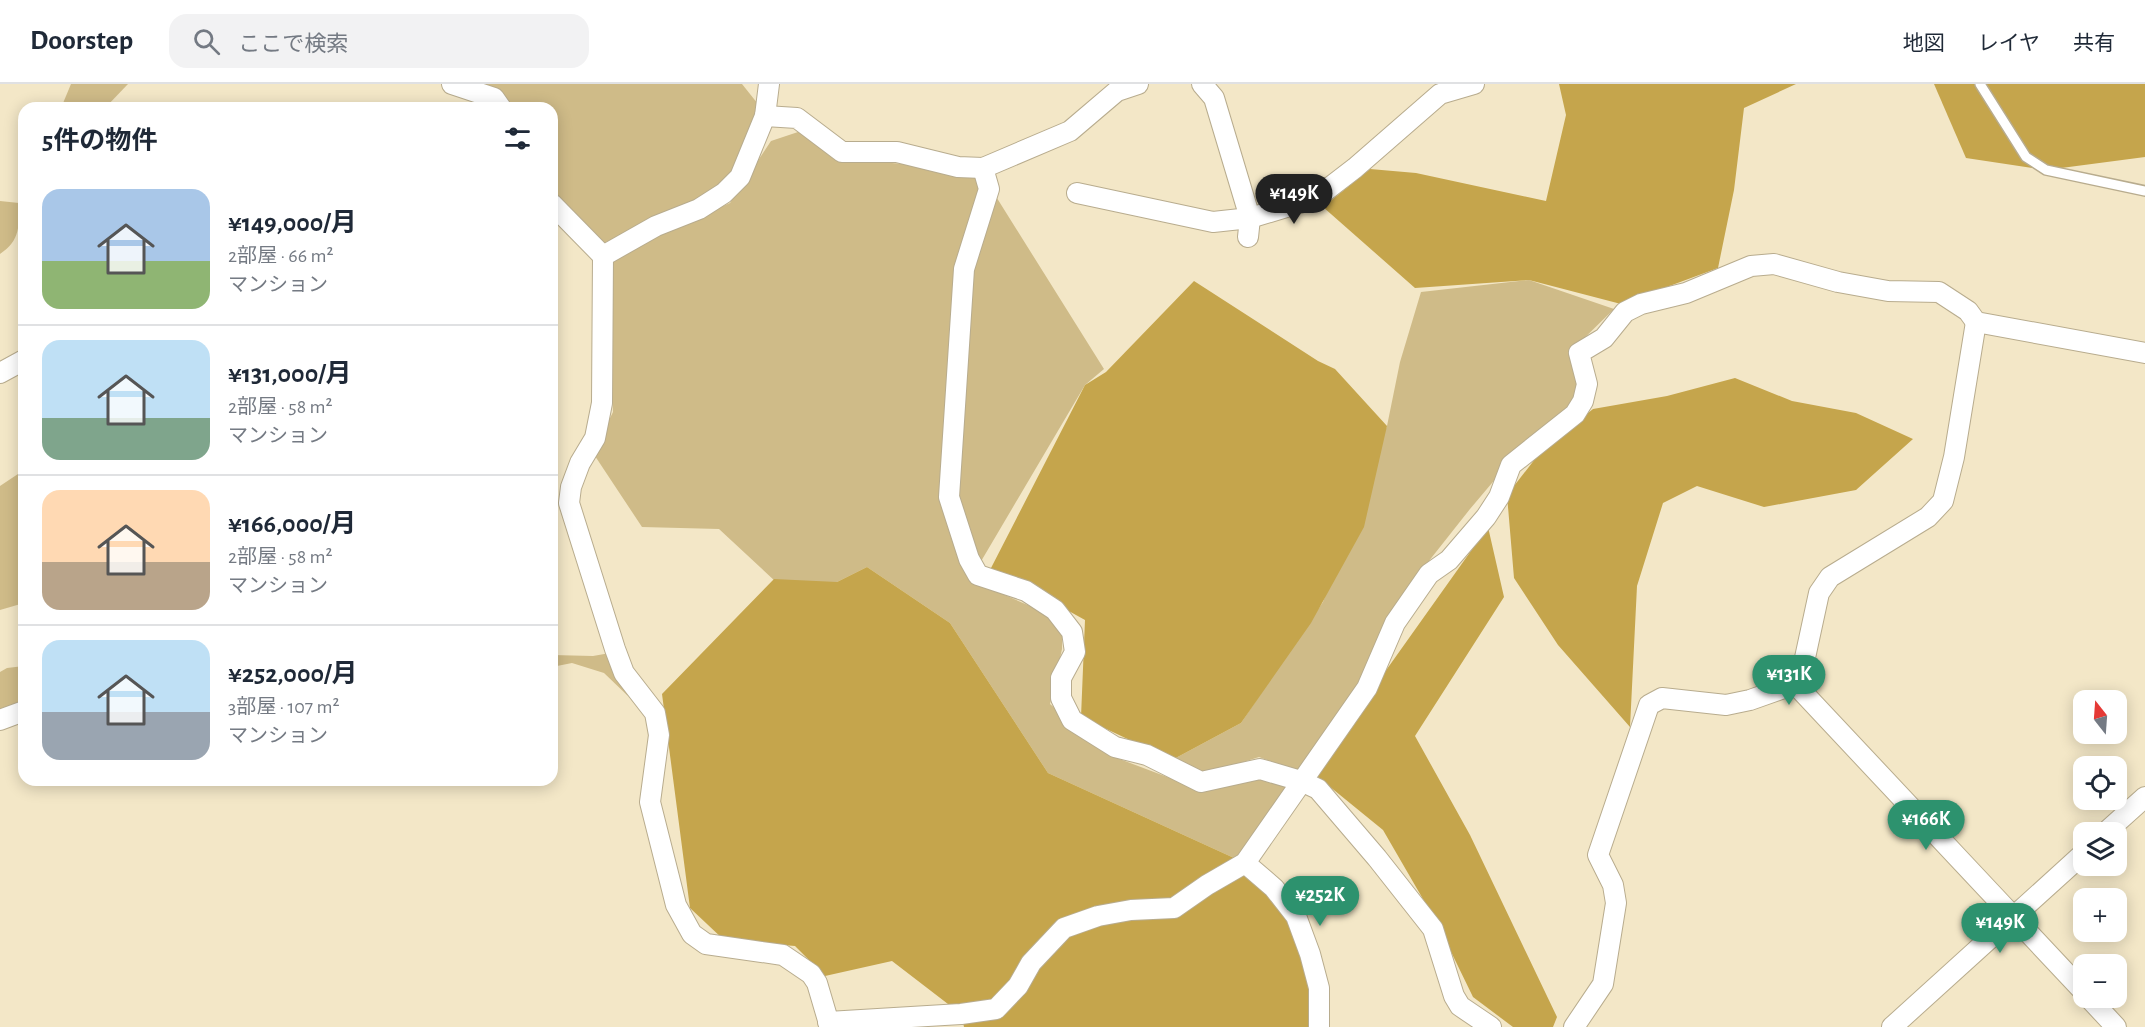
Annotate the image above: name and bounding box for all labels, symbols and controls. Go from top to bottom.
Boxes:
search box [169,14,589,68]
icon: search [190,25,223,58]
text: Doorstep [30,27,133,55]
text: ここで検索 [238,33,348,55]
text: 地図 [1903,33,1945,54]
text: レイヤ [1978,33,2040,54]
text: 共有 [2073,33,2115,54]
icon: filters [501,122,534,155]
text: 5件の物件 [42,128,157,154]
pin: ¥149K [1252,174,1336,225]
text: ¥149K [1269,183,1319,203]
text: ¥149,000/月 [228,210,357,236]
icon: home [90,213,162,285]
text: 2部屋 · 66 m² [228,246,333,266]
text: マンション [228,275,328,295]
text: ¥131,000/月 [228,361,352,387]
icon: home [90,364,162,436]
text: 2部屋 · 58 m² [228,397,332,417]
text: マンション [228,426,328,446]
text: ¥166,000/月 [228,511,356,537]
icon: home [90,514,162,586]
text: 2部屋 · 58 m² [228,547,332,567]
text: マンション [228,576,328,596]
pin: ¥131K [1747,655,1831,706]
text: ¥252,000/月 [228,661,357,687]
icon: home [90,664,162,736]
text: ¥131K [1766,664,1812,684]
north arrow [2073,690,2127,744]
map controls [2073,690,2127,1008]
text: 3部屋 · 107 m² [228,697,339,717]
text: マンション [228,726,328,746]
button: locate [2073,756,2127,810]
pin: ¥166K [1884,800,1968,851]
text: ¥166K [1902,809,1950,829]
button: layers [2073,822,2127,876]
pin: ¥252K [1278,876,1362,927]
text: ¥252K [1295,885,1345,905]
button: + [2073,888,2127,942]
pin: ¥149K [1958,903,2042,954]
text: ¥149K [1975,912,2025,932]
button: − [2073,954,2127,1008]

